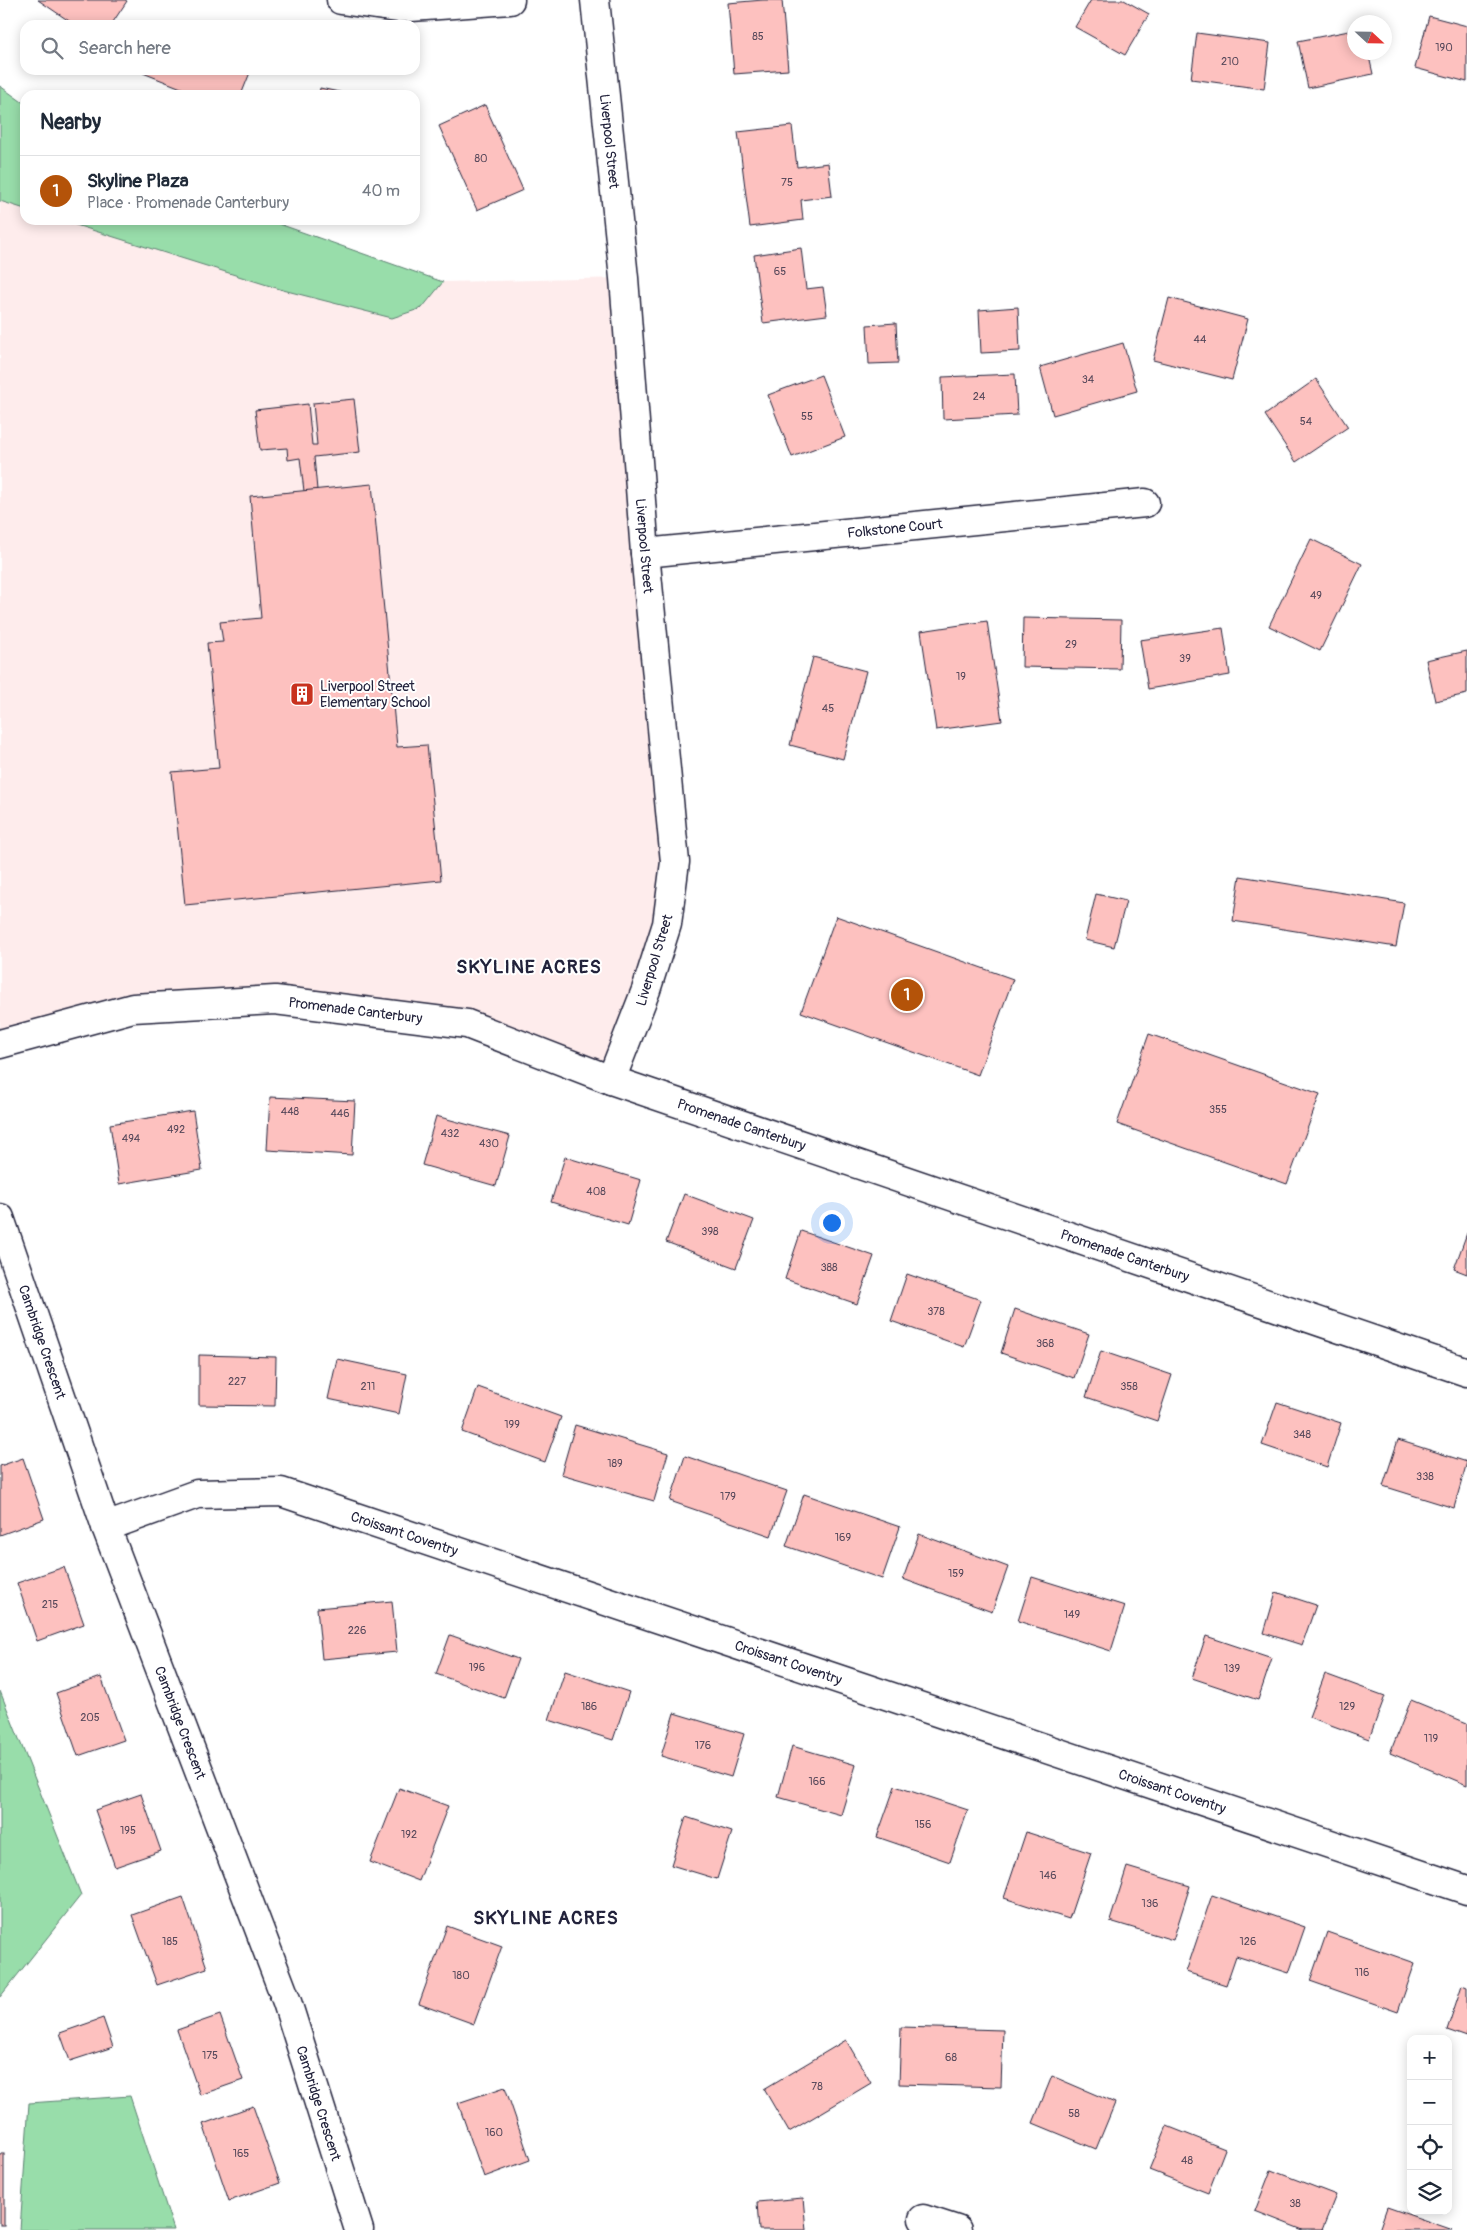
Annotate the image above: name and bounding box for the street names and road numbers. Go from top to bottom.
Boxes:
street label: Liverpool Street [596,93,623,190]
street label: Liverpool Street [632,498,657,594]
street label: Folkstone Court [846,515,944,542]
street label: Liverpool Street [632,912,677,1008]
street label: Promenade Canterbury [287,994,423,1027]
street label: Promenade Canterbury [675,1095,808,1155]
street label: Promenade Canterbury [1058,1226,1191,1286]
street label: Cambridge Crescent [15,1283,70,1402]
street label: Croissant Coventry [348,1508,460,1560]
street label: Croissant Coventry [732,1637,844,1689]
street label: Cambridge Crescent [151,1664,209,1782]
street label: Croissant Coventry [1116,1766,1228,1817]
street label: Cambridge Crescent [292,2044,345,2163]

